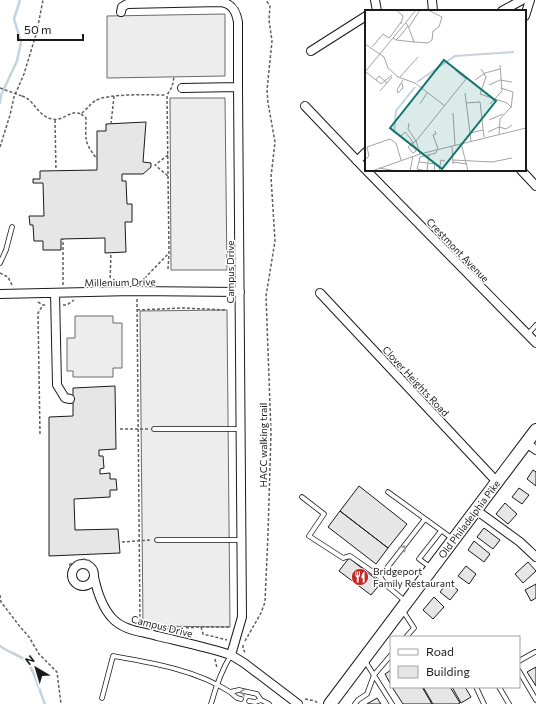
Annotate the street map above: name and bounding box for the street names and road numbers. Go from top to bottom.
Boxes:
street label: Crestmont Avenue [424,215,492,285]
street label: Campus Drive [224,241,236,303]
street label: Millenium Drive [84,275,156,289]
street label: Clover Heights Road [380,343,452,419]
street label: HACC walking trail [257,403,269,487]
street label: Old Philadelphia Pike [436,477,502,561]
street label: Campus Drive [130,613,194,639]

